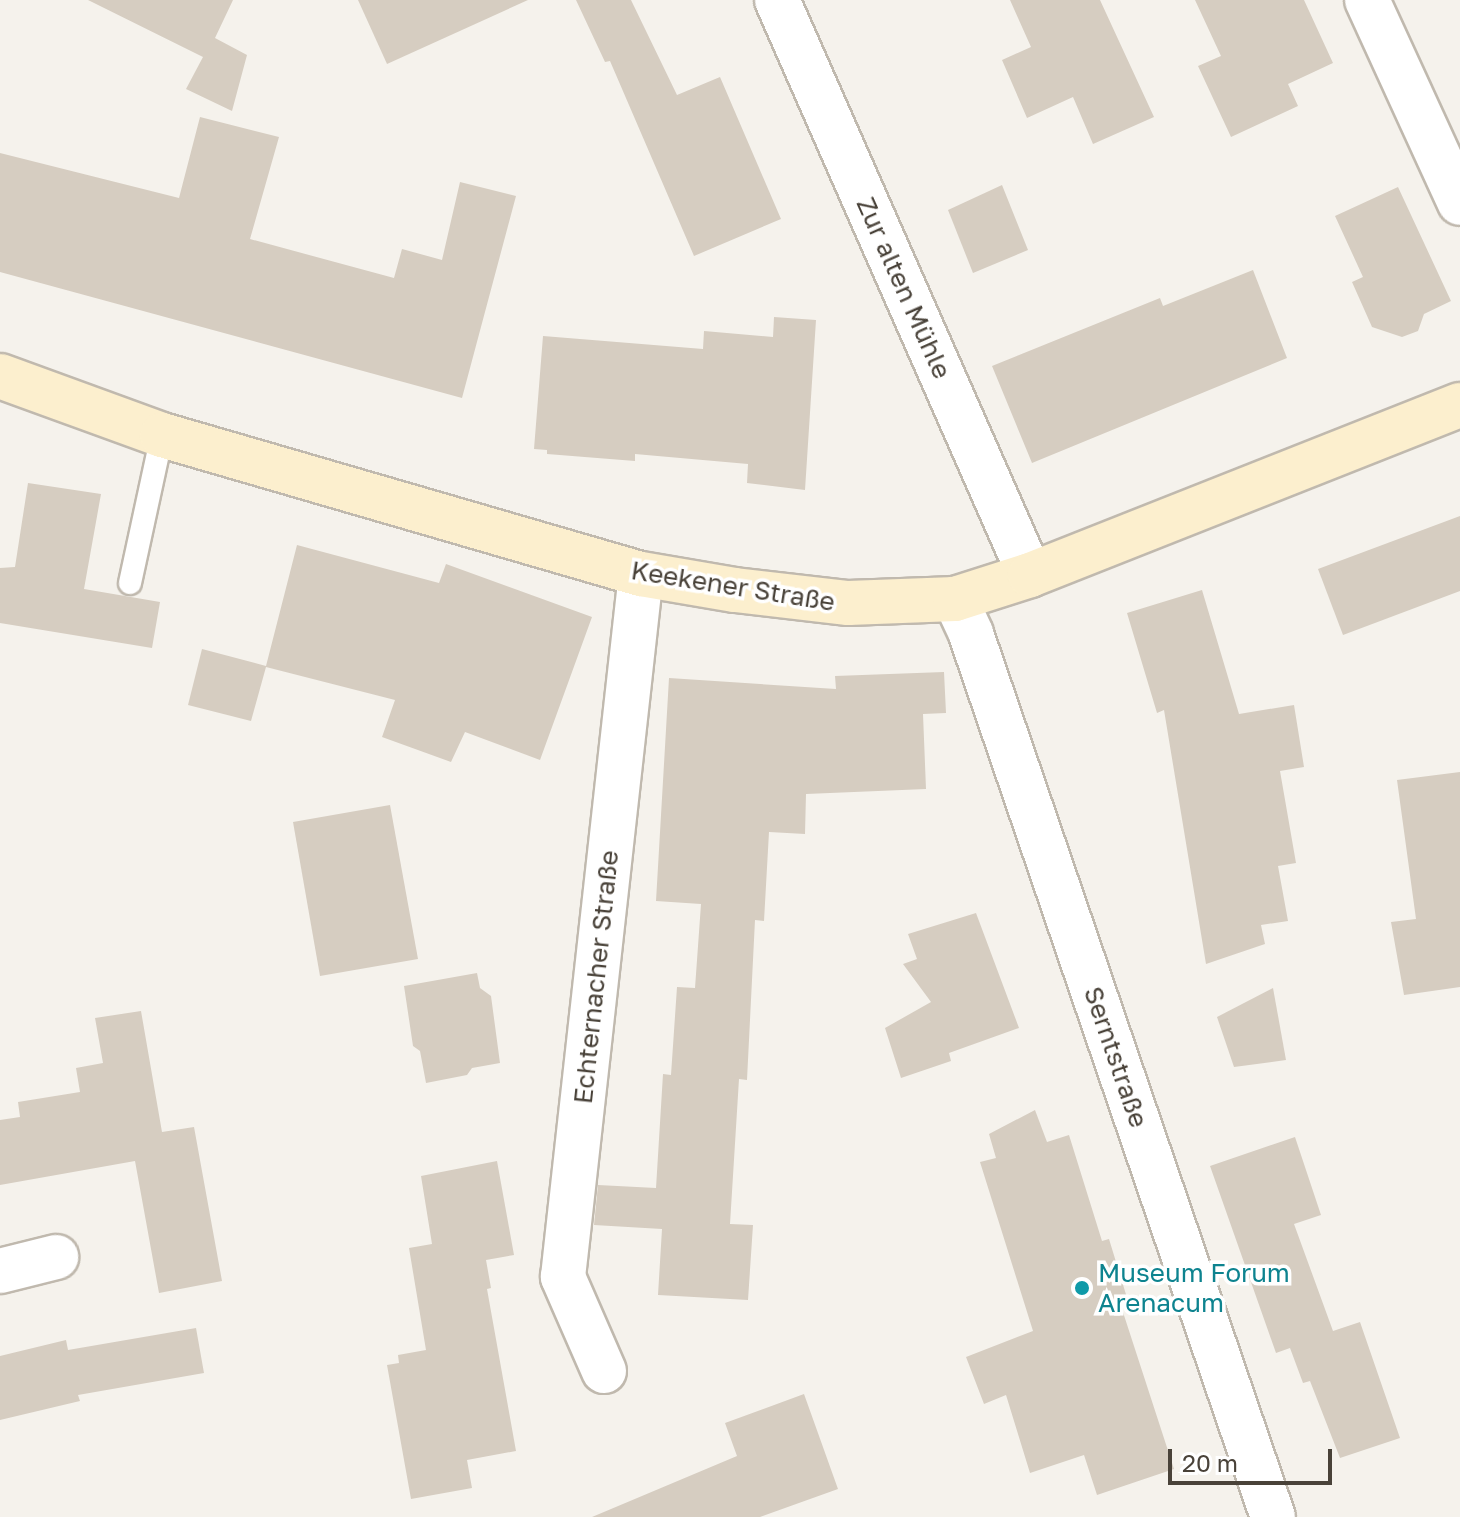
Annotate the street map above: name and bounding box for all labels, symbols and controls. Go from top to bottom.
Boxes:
street label: Zur alten Mühle [850,193,958,383]
street label: Keekener Straße [629,554,837,618]
street label: Echternacher Straße [567,849,625,1105]
street label: Serntstraße [1077,982,1155,1132]
place label: Museum Forum Arenacum [1098,1257,1290,1318]
marker: Museum Forum Arenacum [1073,1279,1091,1297]
scale bar [1172,1433,1336,1483]
text: 20 m [1182,1448,1238,1477]

